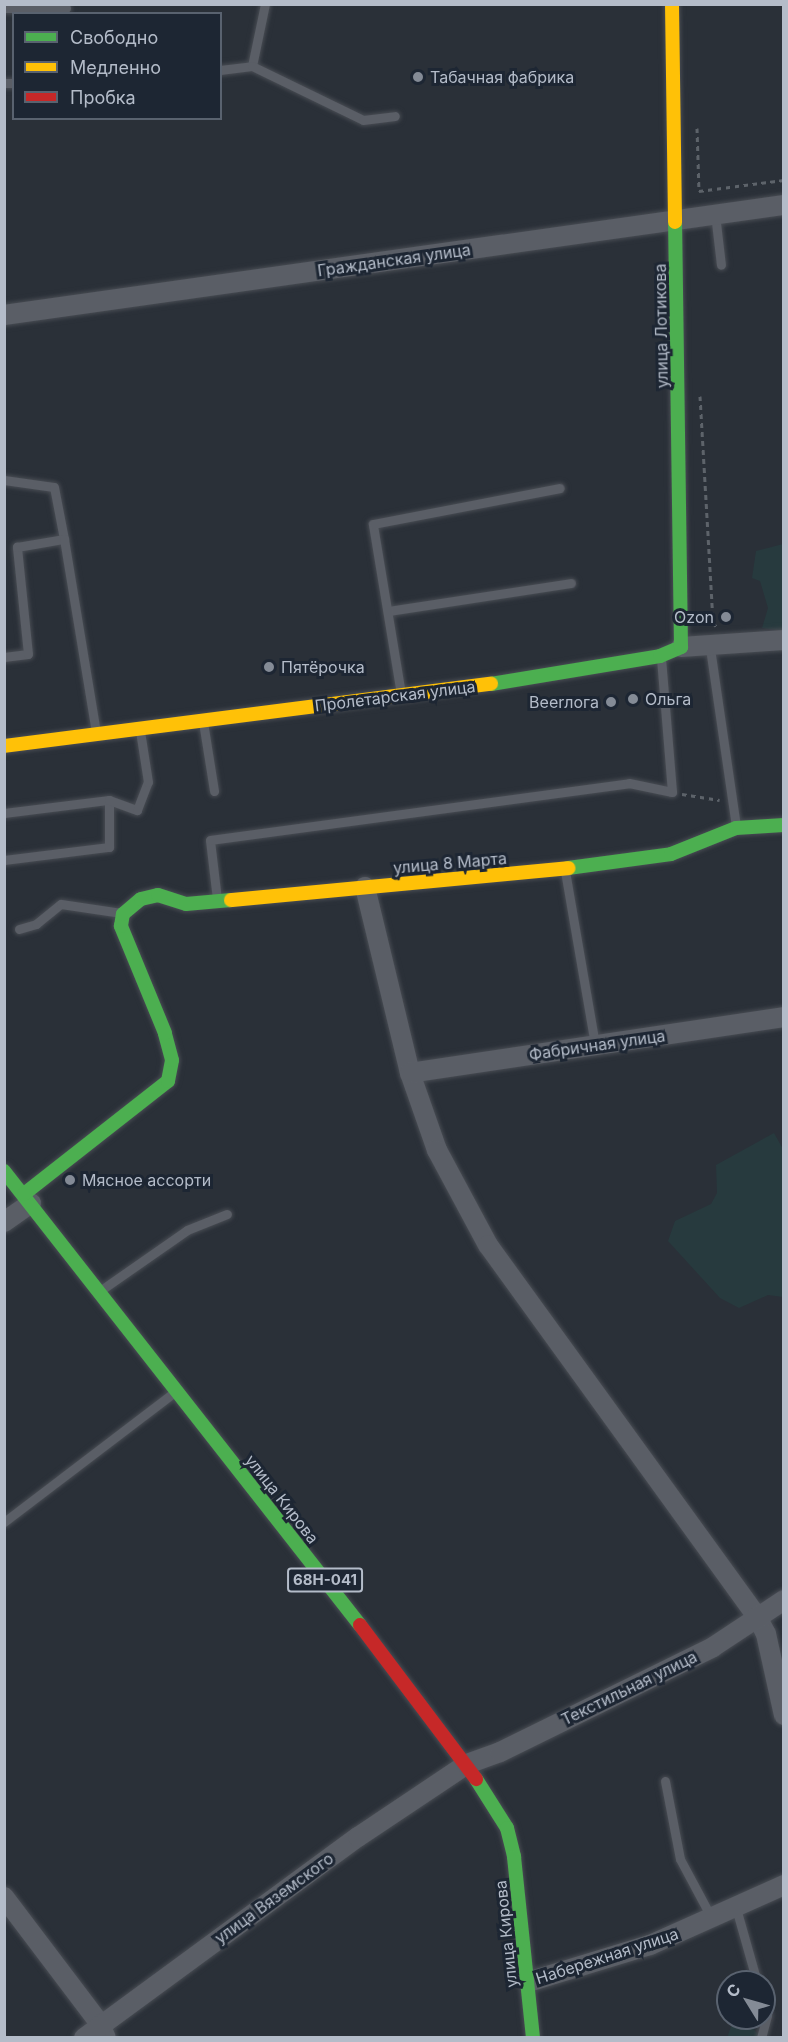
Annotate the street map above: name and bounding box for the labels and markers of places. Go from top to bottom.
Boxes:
place label: Табачная фабрика [430,67,574,87]
marker: Табачная фабрика [411,70,425,84]
place label: Ozon [674,607,714,627]
marker: Ozon [719,610,733,624]
place label: Пятёрочка [281,657,365,677]
marker: Пятёрочка [262,660,276,674]
place label: Ольга [645,689,691,709]
place label: Beerлога [529,692,599,712]
marker: Ольга [626,692,640,706]
marker: Beerлога [604,695,618,709]
place label: Мясное ассорти [82,1170,211,1190]
marker: Мясное ассорти [63,1173,77,1187]

